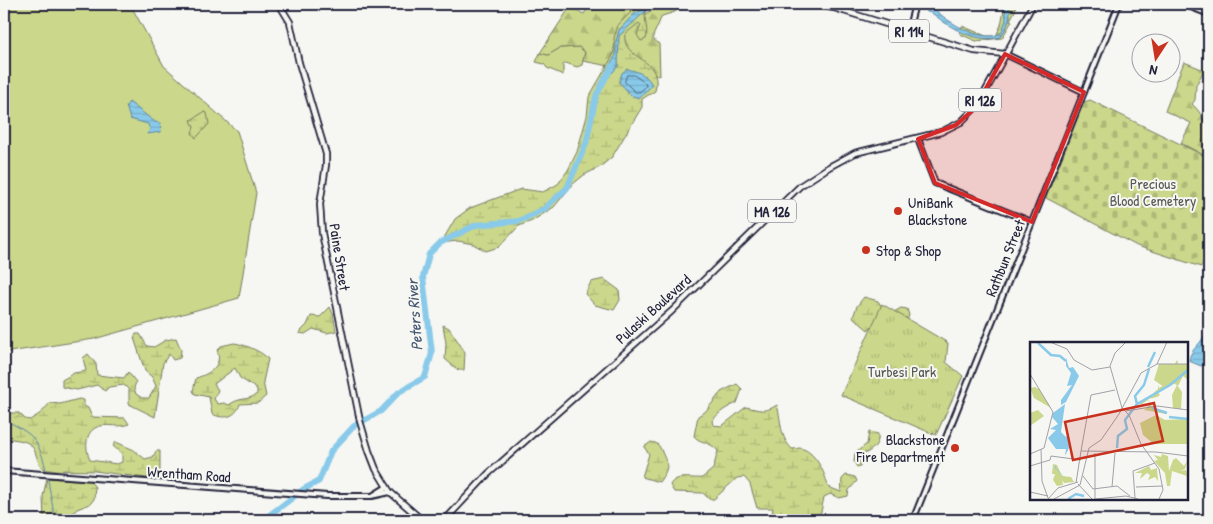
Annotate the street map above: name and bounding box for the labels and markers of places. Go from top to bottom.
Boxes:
place label: UniBank Blackstone [908,192,967,230]
marker: UniBank Blackstone [892,205,904,217]
place label: Stop & Shop [876,240,942,261]
marker: Stop & Shop [860,244,872,256]
place label: Blackstone Fire Department [855,429,946,467]
marker: Blackstone Fire Department [949,442,961,454]

